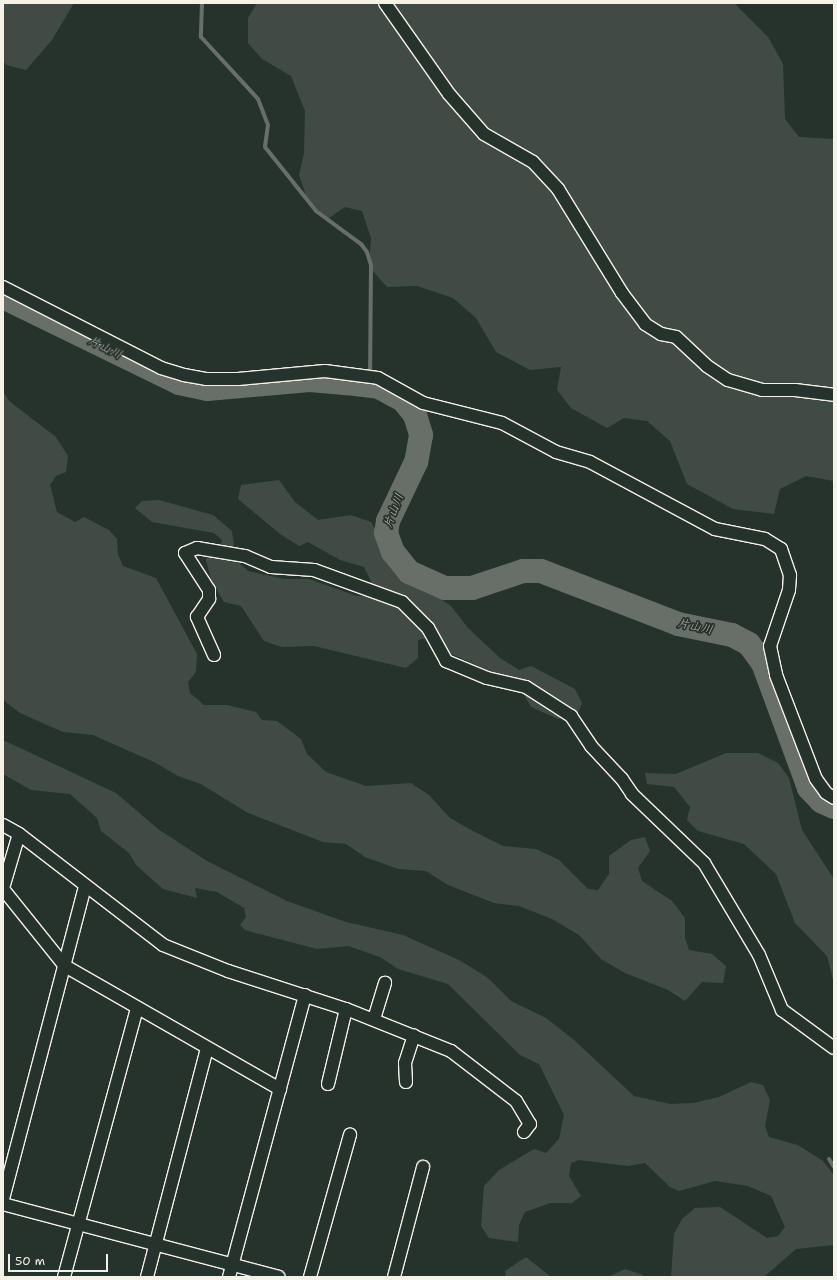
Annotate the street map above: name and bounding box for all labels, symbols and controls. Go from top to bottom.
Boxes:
water label: 片山川 [86,333,124,363]
water label: 片山川 [381,492,407,530]
water label: 片山川 [676,616,714,638]
scale bar [10,1246,110,1272]
text: 50 m [15,1253,45,1269]

